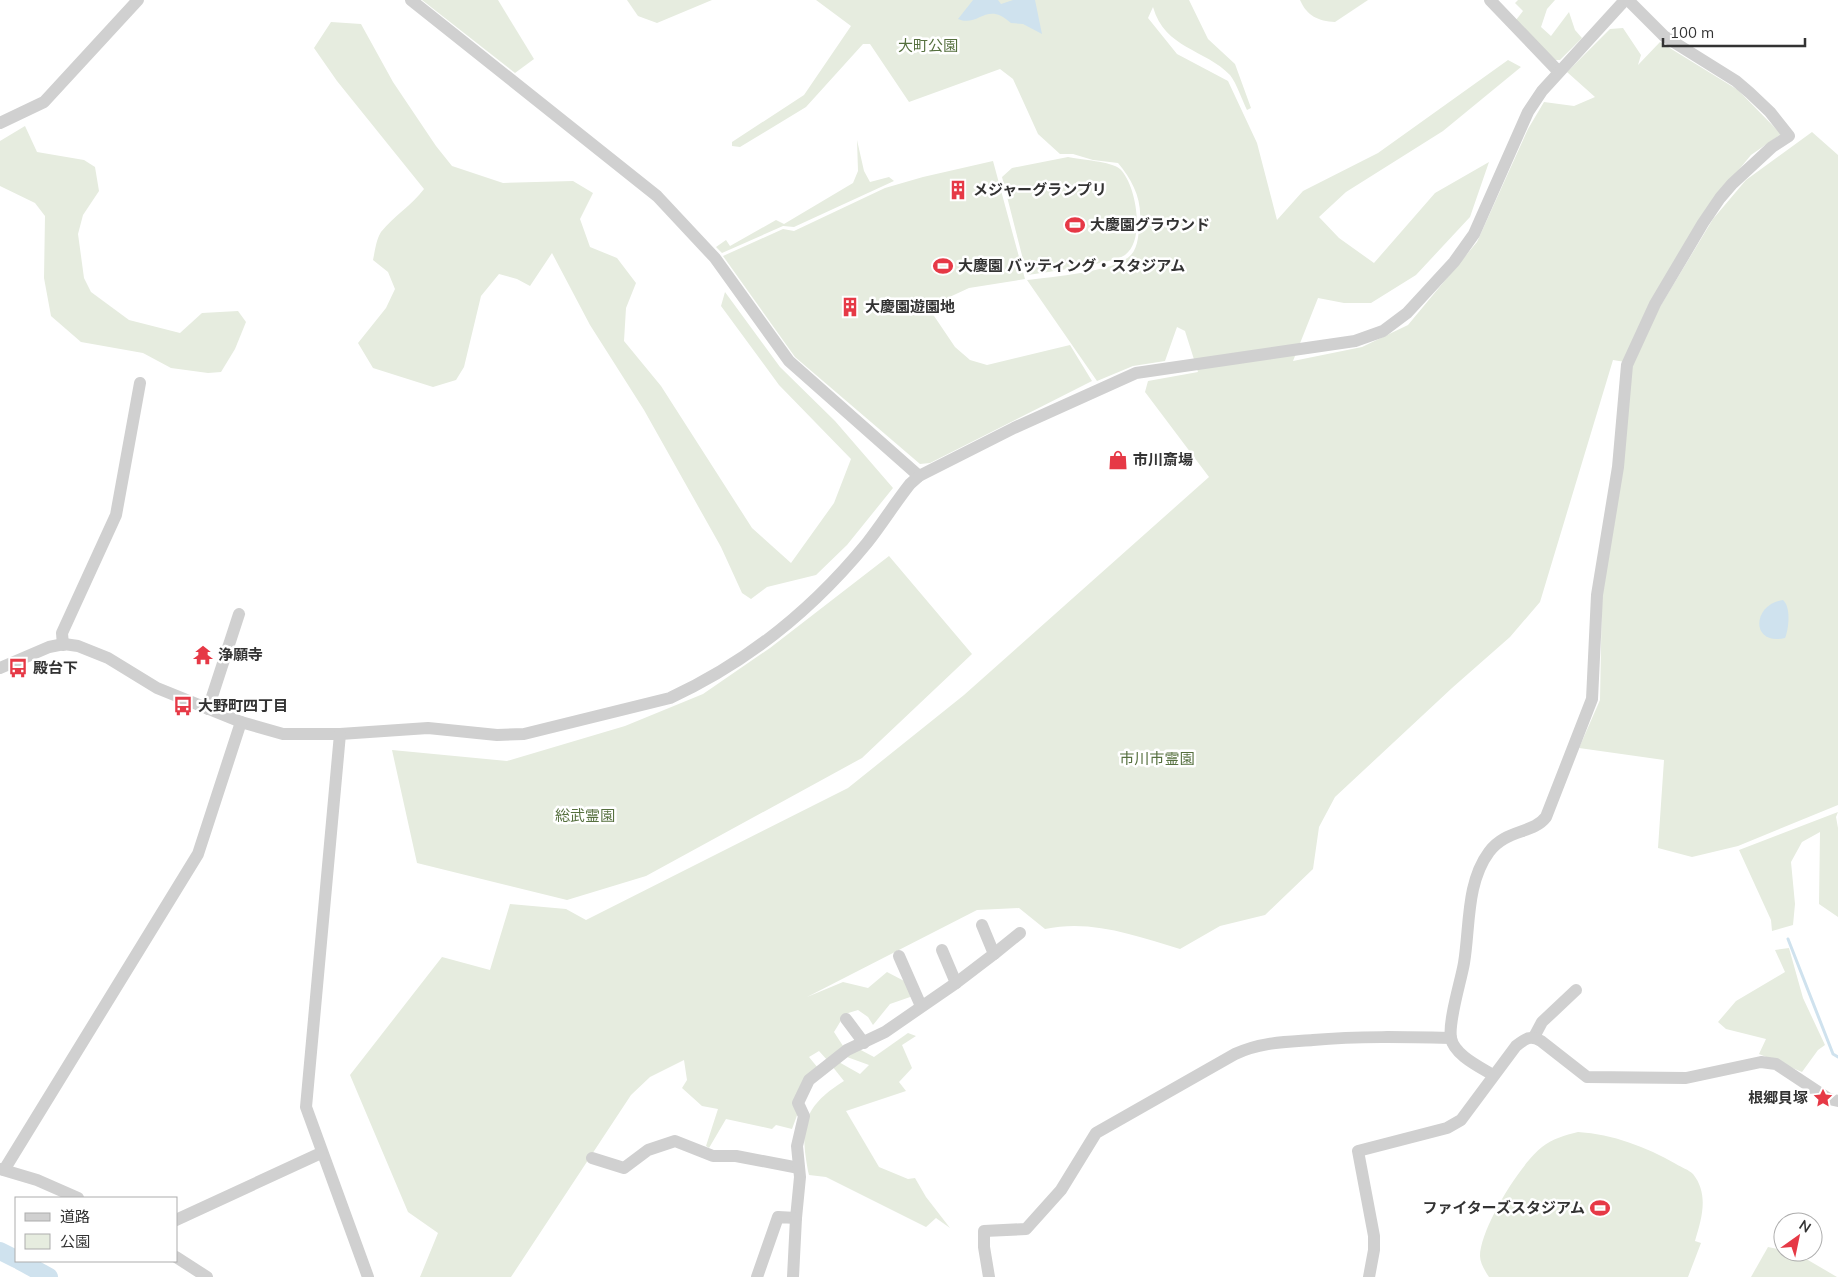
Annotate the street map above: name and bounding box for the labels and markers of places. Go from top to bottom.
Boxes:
building icon: メジャーグランプリ [947,179,969,201]
place label: メジャーグランプリ [973,180,1107,199]
sports icon: 大慶園グラウンド [1064,214,1086,236]
place label: 大慶園グラウンド [1090,215,1210,234]
sports icon: 大慶園 バッティング・スタジアム [932,255,954,277]
place label: 大慶園 バッティング・スタジアム [958,256,1185,275]
building icon: 大慶園遊園地 [839,296,861,318]
place label: 大慶園遊園地 [865,297,955,316]
shop icon: 市川斎場 [1107,449,1129,471]
place label: 市川斎場 [1133,450,1193,469]
temple icon: 浄願寺 [192,644,214,666]
place label: 浄願寺 [218,645,263,664]
bus stop icon: 殿台下 [7,657,29,679]
place label: 殿台下 [33,658,78,677]
bus stop icon: 大野町四丁目 [172,695,194,717]
place label: 大野町四丁目 [198,696,288,715]
place icon: 根郷貝塚 [1812,1087,1834,1109]
place label: 根郷貝塚 [1748,1088,1808,1107]
sports icon: ファイターズスタジアム [1589,1197,1611,1219]
place label: ファイターズスタジアム [1422,1198,1585,1217]

